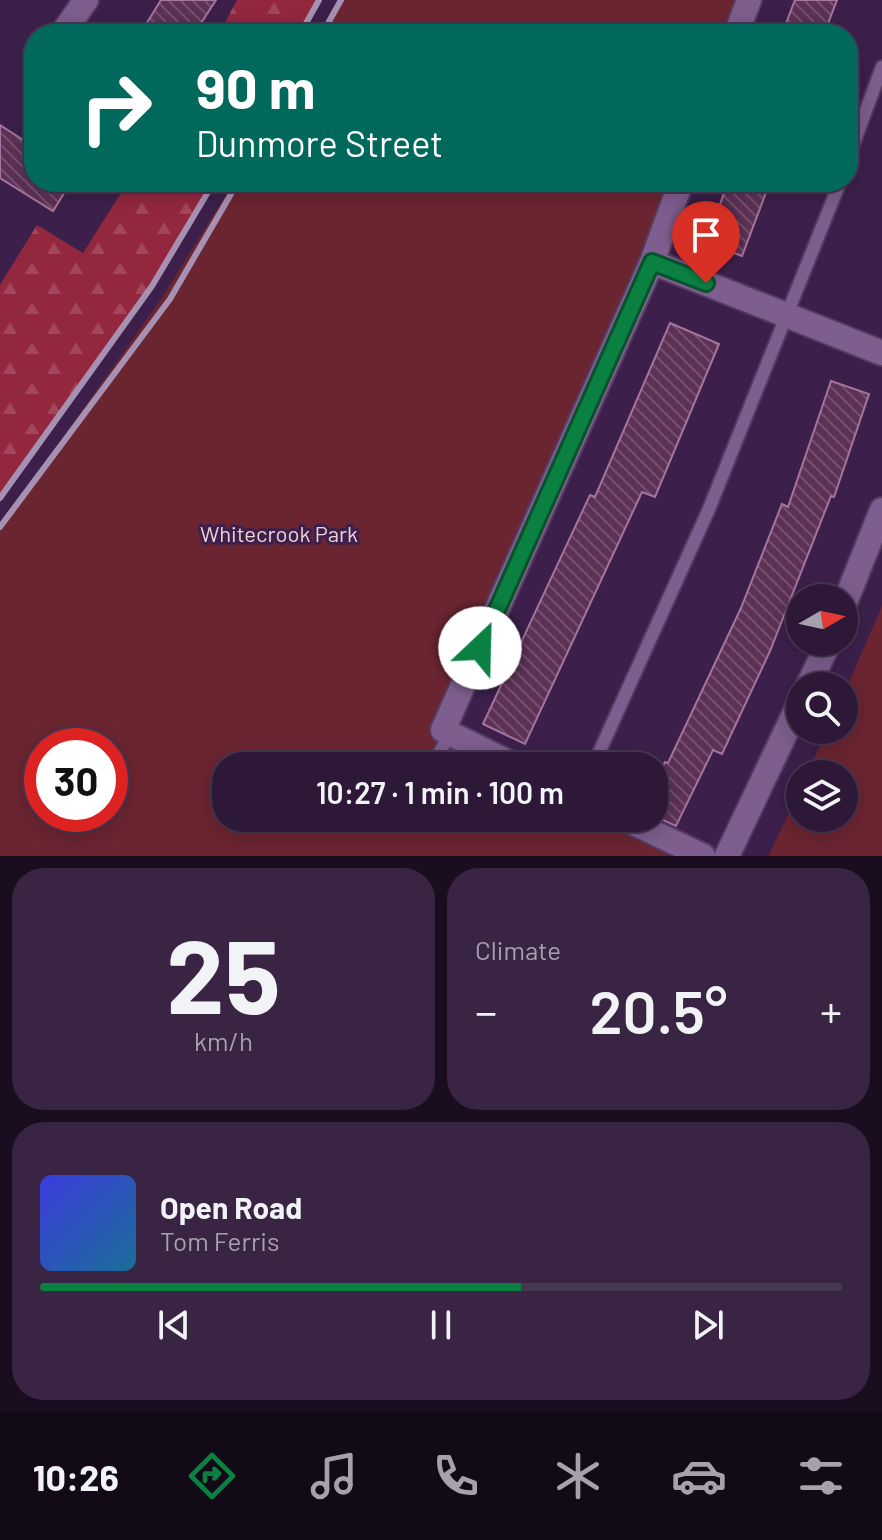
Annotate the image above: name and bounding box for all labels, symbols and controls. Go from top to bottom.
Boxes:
text: 90 m [196,53,316,120]
icon: right [64,56,168,160]
text: Dunmore Street [196,121,443,164]
pin [672,201,740,283]
icon: arrive [684,213,728,257]
park label: Whitecrook Park [200,520,358,546]
north arrow [786,584,858,656]
map controls [786,584,858,832]
position arrow [438,606,522,690]
button: search [786,672,858,744]
speed limit sign: 30 [24,728,128,832]
button: layers [786,760,858,832]
text: 10:27 · 1 min · 100 m [316,774,564,810]
text: 25 [166,910,281,1035]
text: Climate [475,934,561,965]
text: 20.5° [590,974,728,1046]
text: − [475,984,497,1037]
text: + [820,984,842,1037]
text: km/h [194,1025,253,1056]
text: Open Road [160,1189,302,1225]
text: Tom Ferris [160,1225,280,1256]
icon: previous [152,1303,196,1347]
icon: pause [419,1303,463,1347]
icon: next [686,1303,730,1347]
icon: directions [184,1448,240,1504]
icon: music [306,1448,362,1504]
icon: phone [428,1448,484,1504]
icon: climate [550,1448,606,1504]
icon: car [671,1448,727,1504]
icon: filters [793,1448,849,1504]
text: 10:26 [33,1455,119,1498]

